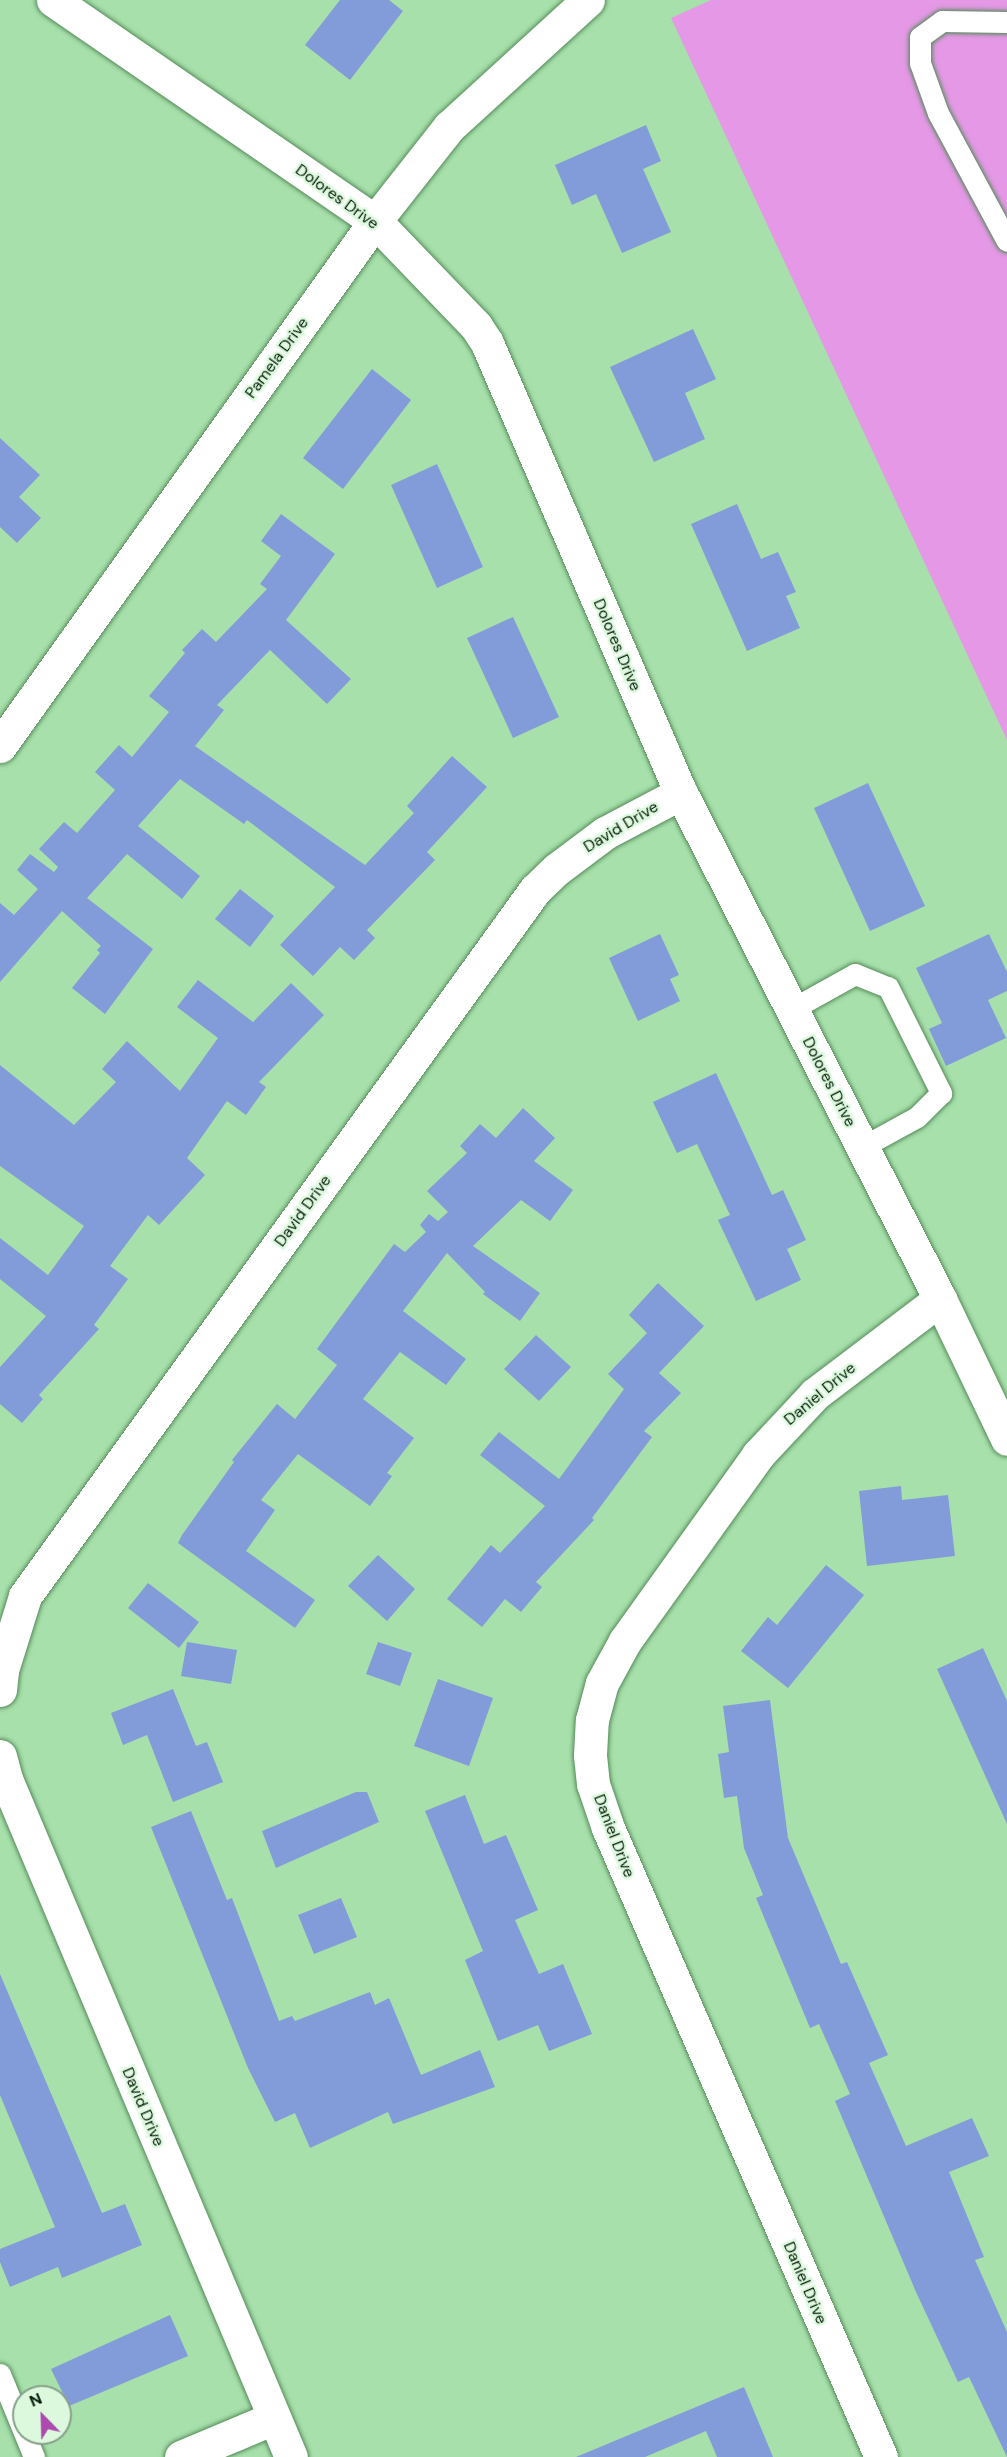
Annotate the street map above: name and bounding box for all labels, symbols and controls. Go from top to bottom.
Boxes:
street label: Dolores Drive [292,160,382,234]
street label: Pamela Drive [241,314,313,402]
street label: Dolores Drive [589,596,645,694]
street label: David Drive [580,797,662,857]
street label: Dolores Drive [798,1034,860,1130]
street label: David Drive [271,1171,335,1251]
street label: Daniel Drive [780,1359,860,1429]
street label: Daniel Drive [589,1792,639,1880]
street label: David Drive [118,2065,168,2149]
street label: Daniel Drive [779,2239,831,2327]
north arrow [12,2385,72,2445]
text: N [26,2388,45,2412]

